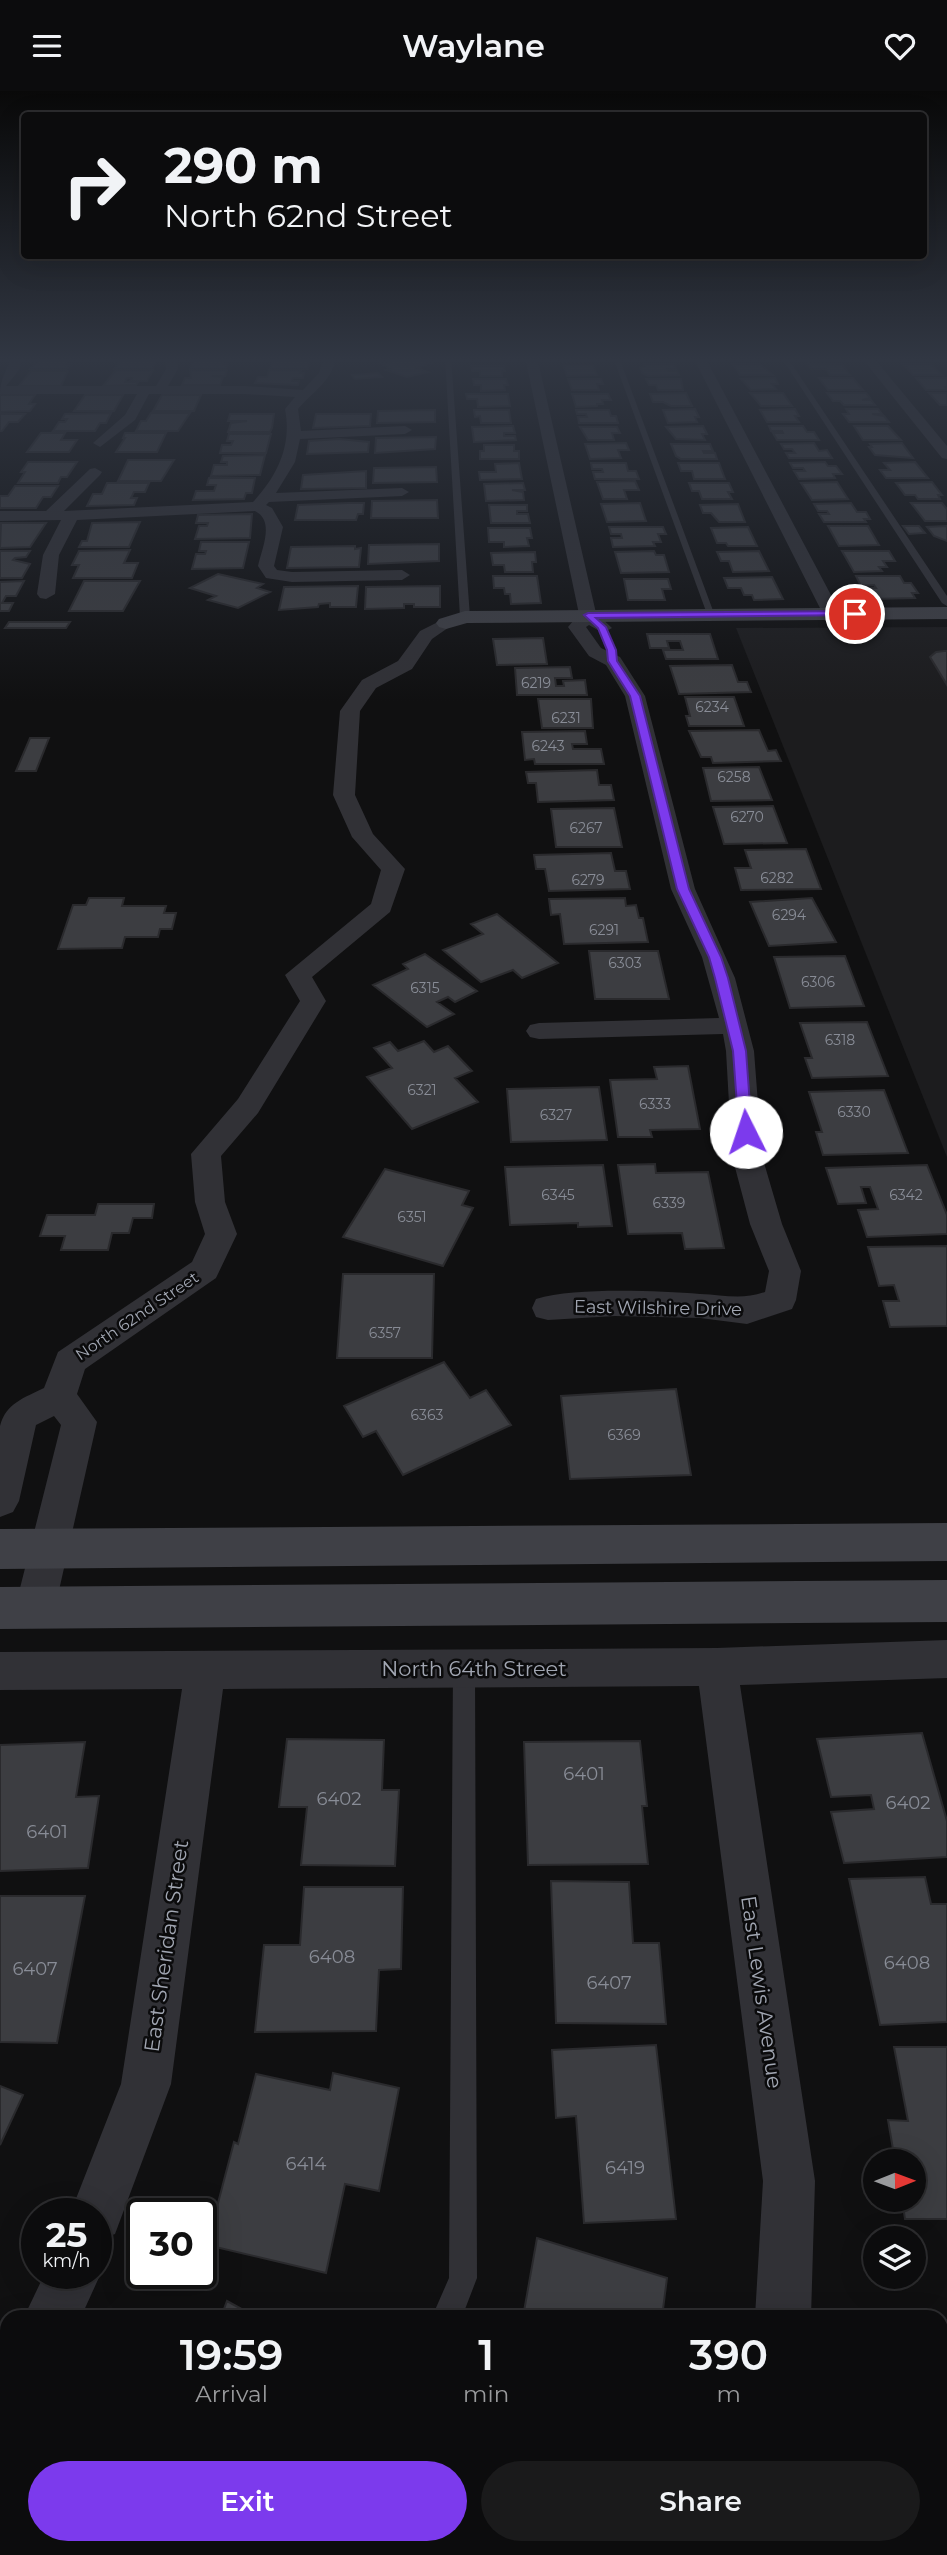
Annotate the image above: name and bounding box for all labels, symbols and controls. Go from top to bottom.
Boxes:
text: Waylane [402,26,545,65]
icon: menu [28,27,66,65]
icon: heart [881,27,919,65]
text: 290 m [164,136,323,195]
icon: right [49,140,140,231]
text: North 62nd Street [164,196,453,235]
pin [825,584,885,644]
icon: arrive [836,595,874,633]
house number: 6219 [521,674,551,692]
house number: 6234 [695,698,730,716]
house number: 6231 [551,709,581,727]
house number: 6243 [531,737,565,755]
house number: 6258 [717,768,751,786]
house number: 6270 [730,808,764,826]
house number: 6267 [569,819,603,837]
house number: 6282 [760,869,794,887]
house number: 6279 [571,871,605,889]
house number: 6294 [772,906,807,924]
house number: 6291 [589,921,619,939]
house number: 6303 [608,954,642,972]
house number: 6306 [801,973,836,991]
house number: 6315 [410,979,440,997]
house number: 6318 [825,1031,855,1049]
house number: 6321 [407,1081,437,1099]
house number: 6333 [639,1095,671,1113]
position arrow [709,1095,783,1169]
house number: 6330 [837,1103,871,1121]
house number: 6327 [540,1106,572,1124]
house number: 6345 [541,1186,575,1204]
house number: 6342 [889,1186,923,1204]
house number: 6339 [653,1194,685,1212]
house number: 6351 [397,1208,427,1226]
street label: North 62nd Street [72,1268,203,1364]
street label: East Wilshire Drive [574,1296,742,1320]
house number: 6357 [369,1324,401,1342]
house number: 6363 [411,1406,444,1424]
house number: 6369 [607,1426,641,1444]
street label: North 64th Street [381,1656,567,1681]
house number: 6401 [563,1763,605,1785]
house number: 6402 [317,1788,362,1810]
house number: 6402 [886,1792,931,1814]
house number: 6401 [26,1821,68,1843]
street label: East Sheridan Street [139,1838,193,2054]
street label: East Lewis Avenue [736,1894,788,2090]
house number: 6408 [309,1946,355,1968]
house number: 6408 [884,1952,930,1974]
house number: 6407 [12,1958,58,1980]
house number: 6407 [586,1972,632,1994]
north arrow [863,2149,926,2212]
map controls [863,2149,926,2289]
house number: 6414 [286,2153,327,2175]
house number: 6419 [605,2157,645,2179]
speed limit sign: 30 [126,2198,217,2289]
text: 25 [46,2213,87,2256]
button: layers [863,2226,926,2289]
text: km/h [42,2250,91,2272]
text: 19:59 [180,2329,283,2381]
text: 1 [478,2329,494,2381]
text: 390 [689,2329,768,2381]
text: Arrival [195,2380,268,2408]
text: min [463,2380,509,2408]
text: m [716,2380,741,2408]
button: Exit [28,2461,467,2541]
button: Share [481,2461,920,2541]

